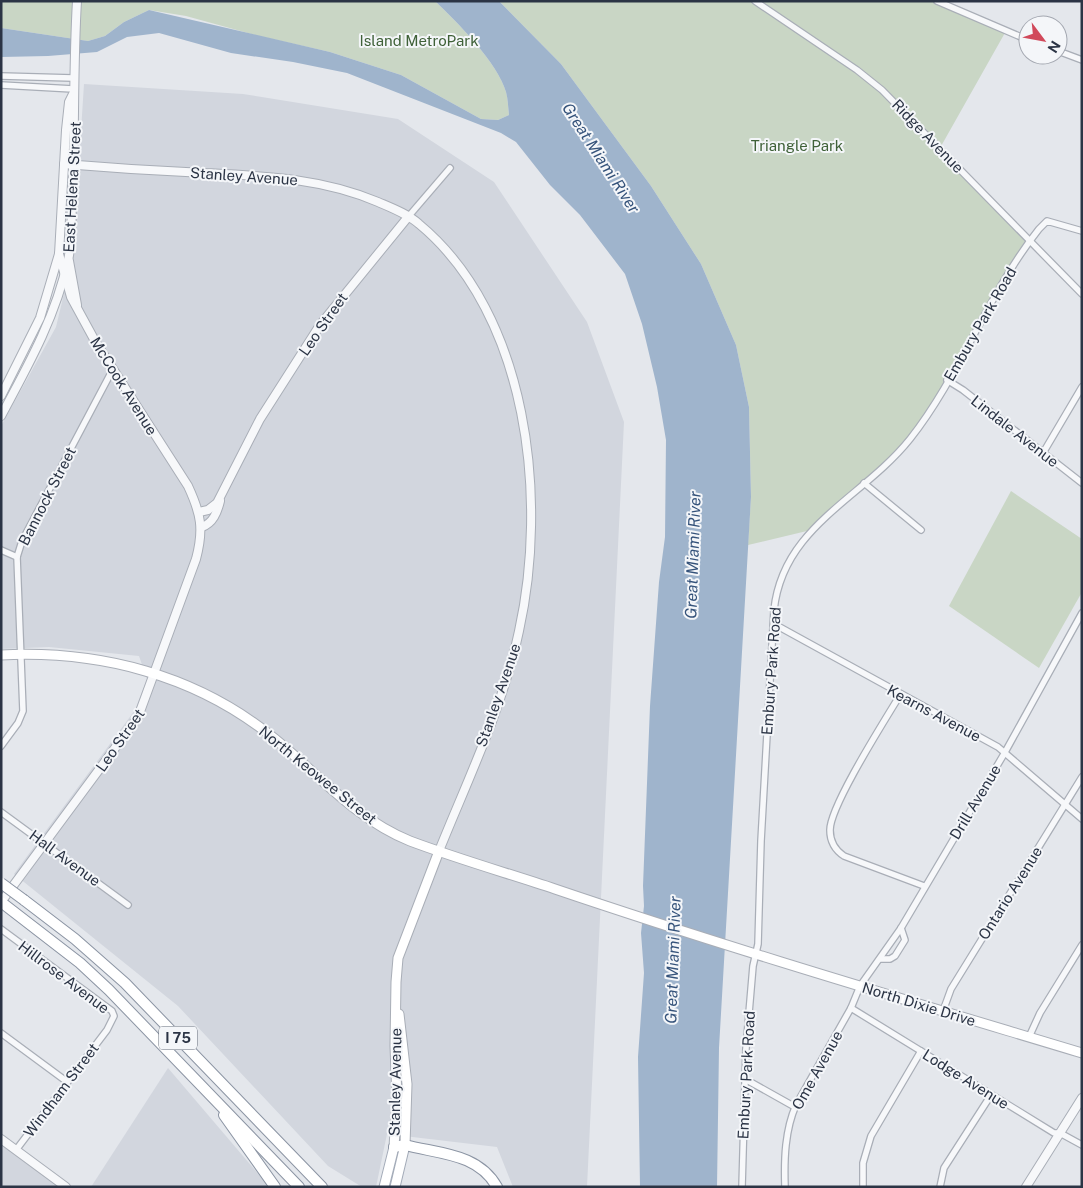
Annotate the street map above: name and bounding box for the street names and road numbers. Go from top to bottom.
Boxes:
street label: Ridge Avenue [889,96,967,176]
street label: East Helena Street [60,121,84,253]
street label: Stanley Avenue [189,164,299,188]
street label: Embury Park Road [940,264,1020,384]
street label: Leo Street [295,289,351,359]
street label: McCook Avenue [87,334,161,438]
street label: Lindale Avenue [968,392,1062,470]
street label: Bannock Street [15,444,79,548]
street label: Embury Park Road [758,606,784,736]
street label: Stanley Avenue [472,641,524,749]
street label: Kearns Avenue [884,681,984,745]
street label: Leo Street [92,705,148,775]
street label: North Keowee Street [256,722,380,828]
street label: Drill Avenue [946,762,1004,842]
street label: Hall Avenue [26,827,104,889]
street label: Ontario Avenue [975,843,1045,943]
street label: Hillrose Avenue [15,937,113,1017]
street label: North Dixie Drive [860,979,978,1029]
street label: Embury Park Road [734,1010,758,1140]
road number: I 75 [159,1026,197,1050]
street label: Stanley Avenue [386,1028,404,1136]
street label: Ome Avenue [788,1028,846,1112]
street label: Windham Street [20,1040,102,1140]
street label: Lodge Avenue [920,1046,1012,1112]

